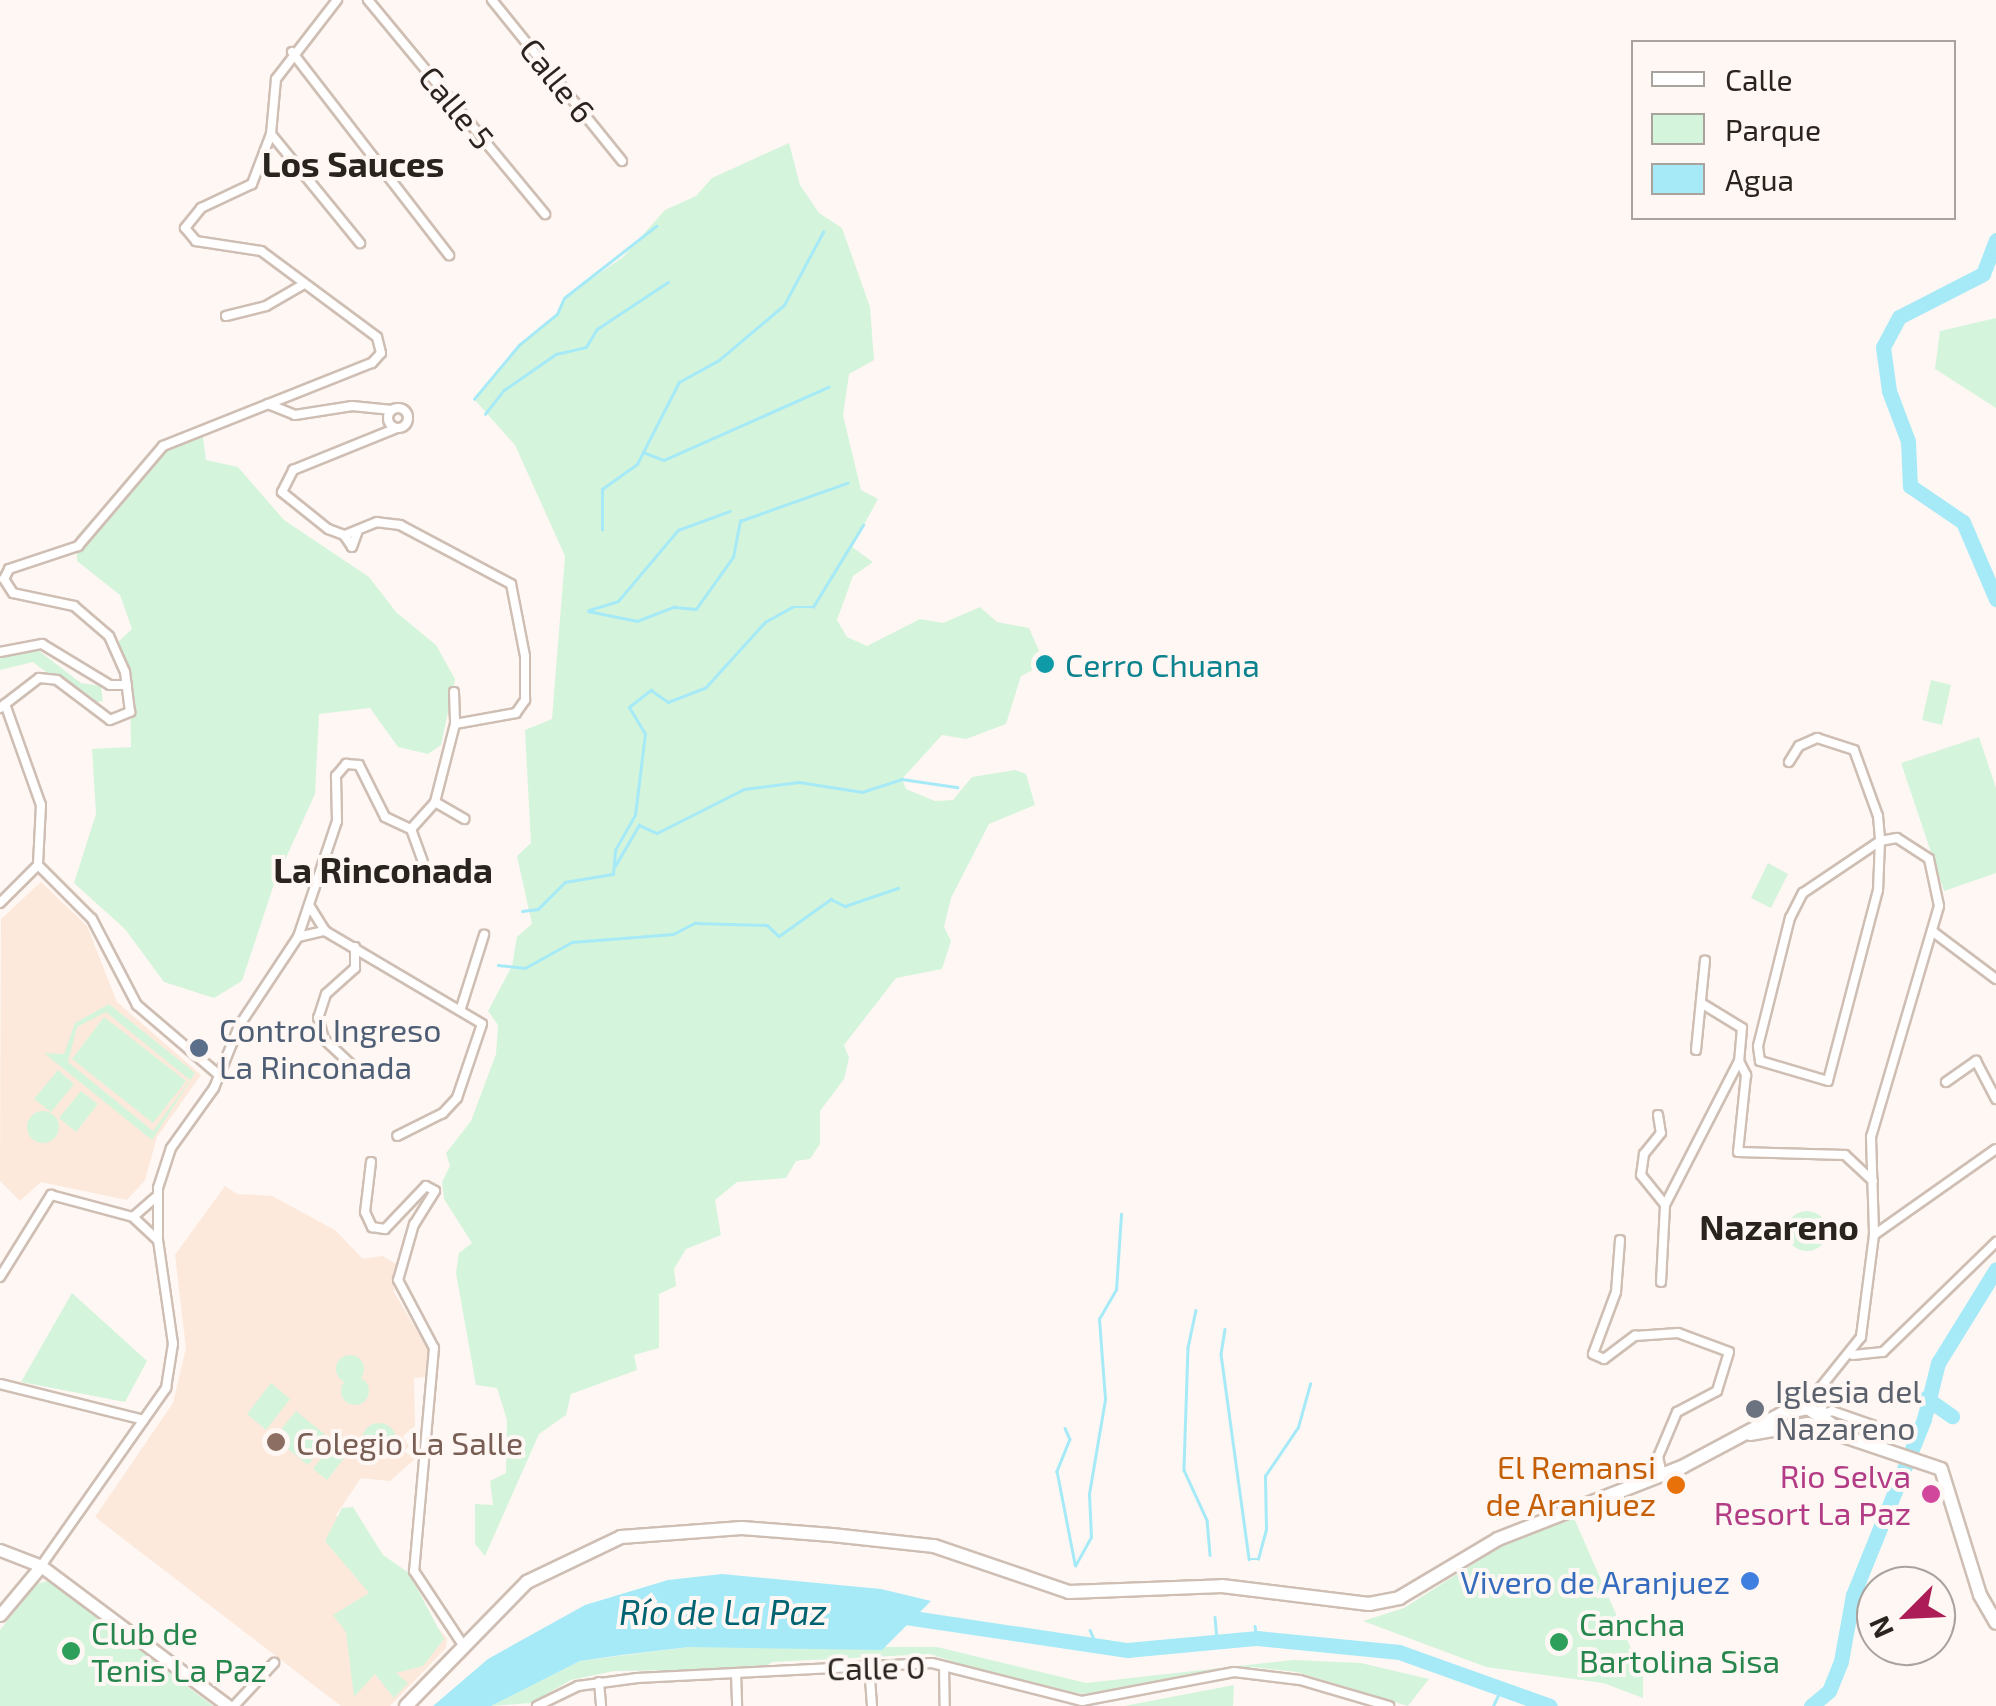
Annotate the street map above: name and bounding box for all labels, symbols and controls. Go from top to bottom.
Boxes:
street label: Calle 6 [512,30,604,130]
legend [1631,40,1956,220]
street label: Calle 5 [411,58,503,156]
text: Calle [1725,61,1793,97]
text: Parque [1725,111,1821,147]
district label: Los Sauces [262,142,444,184]
text: Agua [1725,161,1794,197]
place label: Cerro Chuana [1065,645,1260,683]
marker: Cerro Chuana [1034,653,1056,675]
district label: La Rinconada [273,848,493,890]
place label: Control Ingreso La Rinconada [219,1011,442,1086]
marker: Control Ingreso La Rinconada [188,1037,210,1059]
district label: Nazareno [1699,1205,1859,1247]
place label: Iglesia del Nazareno [1775,1372,1922,1447]
marker: Iglesia del Nazareno [1744,1398,1766,1420]
place label: Colegio La Salle [296,1423,523,1461]
marker: Colegio La Salle [265,1431,287,1453]
place label: El Remansi de Aranjuez [1485,1448,1656,1523]
place label: Rio Selva Resort La Paz [1714,1457,1911,1532]
marker: El Remansi de Aranjuez [1665,1474,1687,1496]
marker: Rio Selva Resort La Paz [1920,1483,1942,1505]
place label: Vivero de Aranjuez [1460,1562,1730,1600]
north arrow [1856,1566,1956,1666]
marker: Vivero de Aranjuez [1739,1570,1761,1592]
water label: Río de La Paz [619,1590,827,1632]
place label: Cancha Bartolina Sisa [1579,1605,1780,1680]
text: N [1861,1611,1900,1644]
place label: Club de Tenis La Paz [91,1614,267,1689]
marker: Cancha Bartolina Sisa [1548,1631,1570,1653]
marker: Club de Tenis La Paz [60,1640,82,1662]
street label: Calle 0 [826,1647,926,1687]

